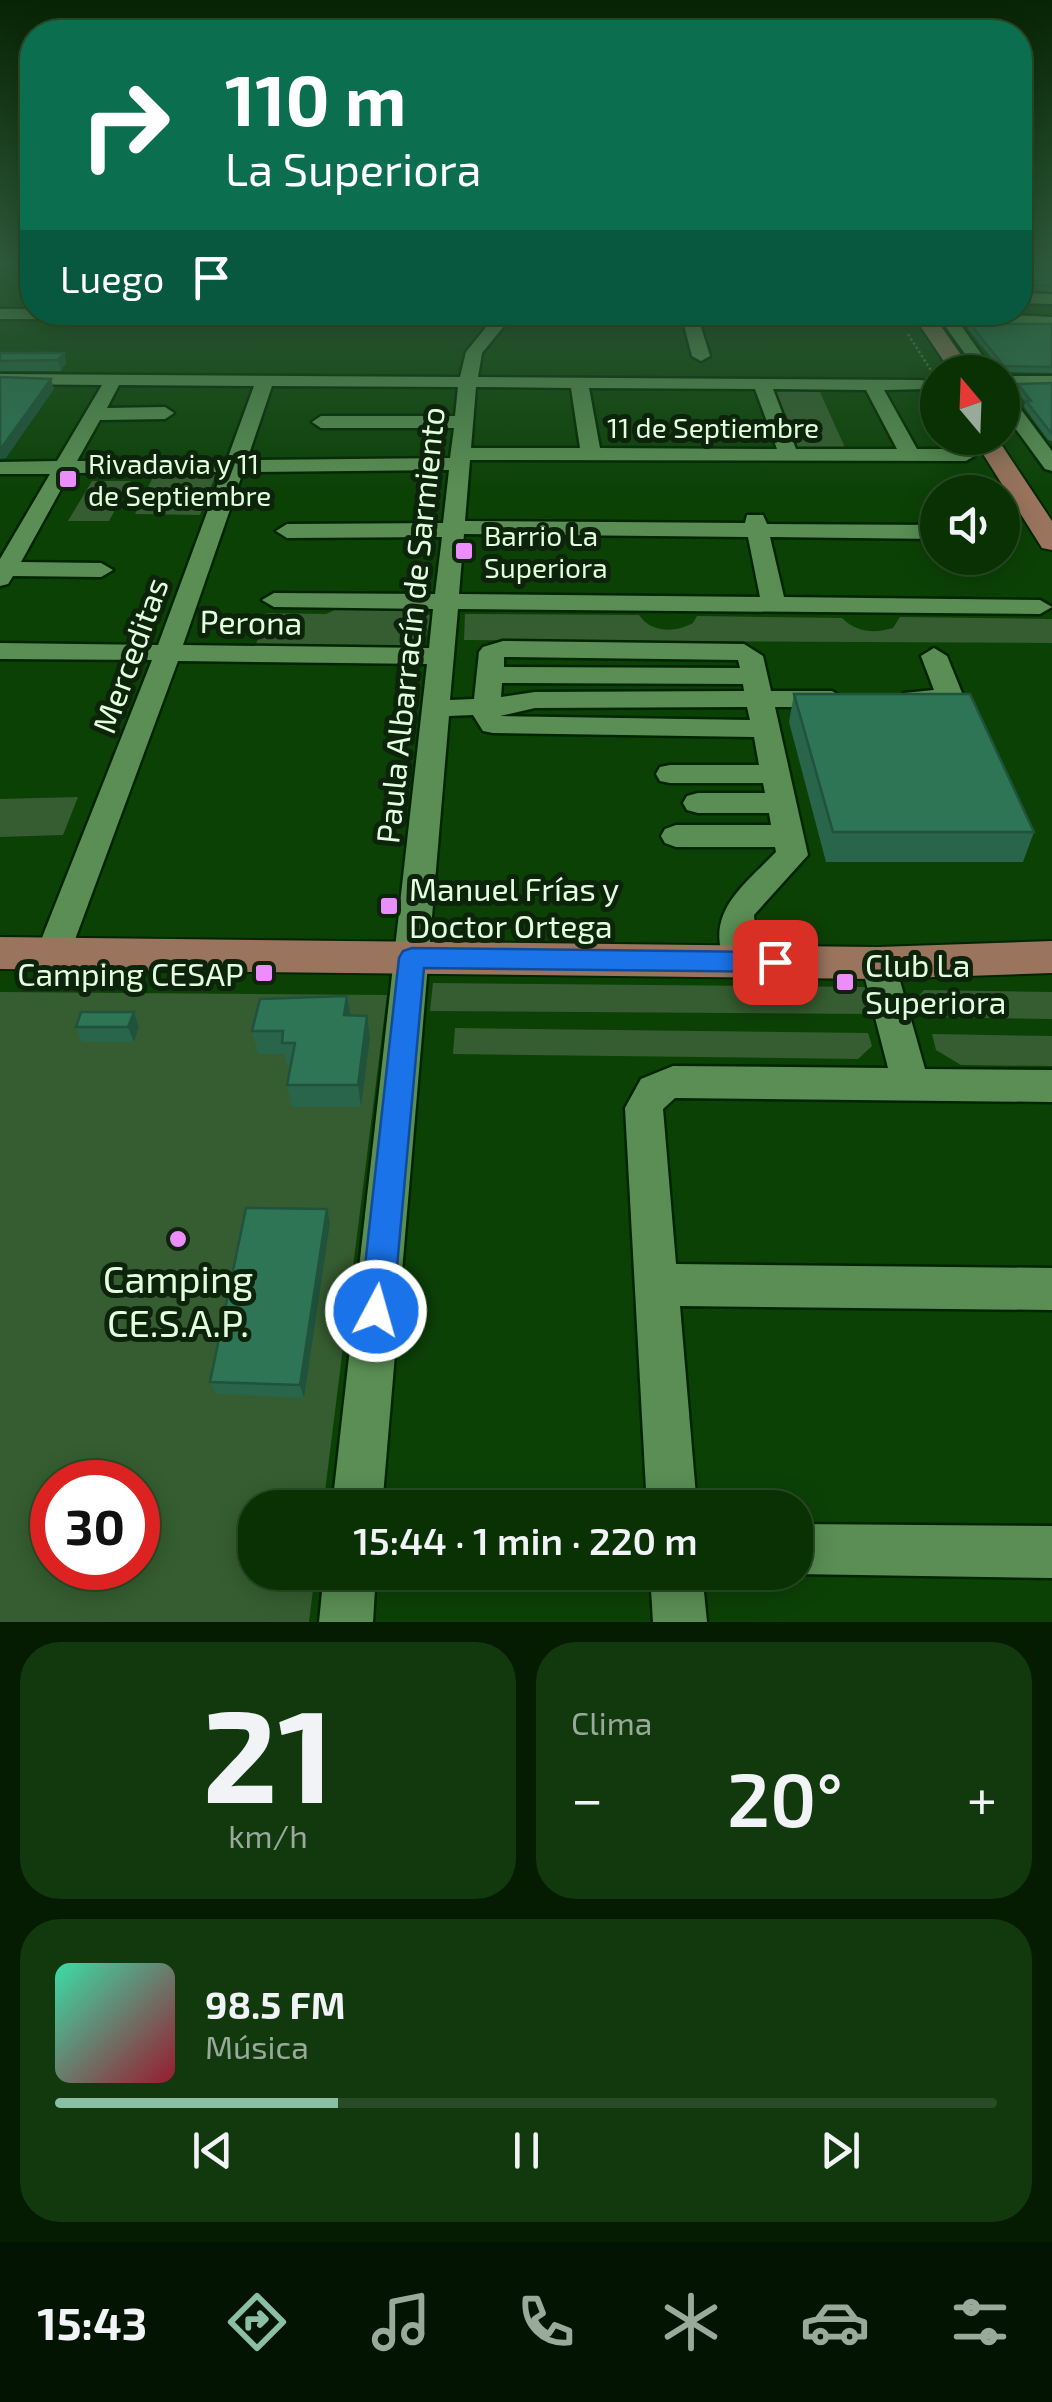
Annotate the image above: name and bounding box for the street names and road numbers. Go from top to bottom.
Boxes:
street label: Paula Albarracín de Sarmiento [367,405,451,845]
street label: 11 de Septiembre [607,410,819,444]
street label: Merceditas [83,572,175,738]
street label: Perona [199,601,303,641]

